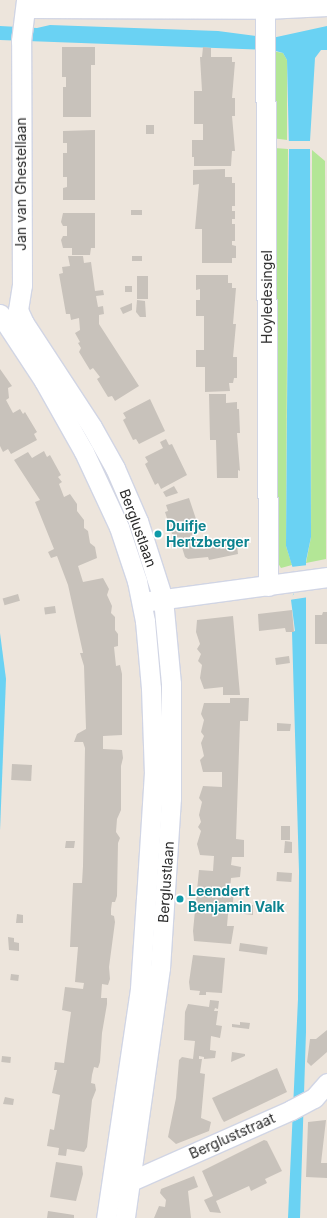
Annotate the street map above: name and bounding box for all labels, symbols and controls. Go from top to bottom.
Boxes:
street label: Jan van Ghestellaan [13,117,29,251]
street label: Hoyledesingel [259,250,275,344]
street label: Berglustlaan [116,487,160,569]
place label: Duifje Hertzberger [166,518,249,550]
marker: Duifje Hertzberger [153,529,163,539]
street label: Berglustlaan [155,841,177,923]
place label: Leendert Benjamin Valk [188,883,285,916]
marker: Leendert Benjamin Valk [175,894,185,904]
street label: Bergluststraat [187,1110,277,1162]

